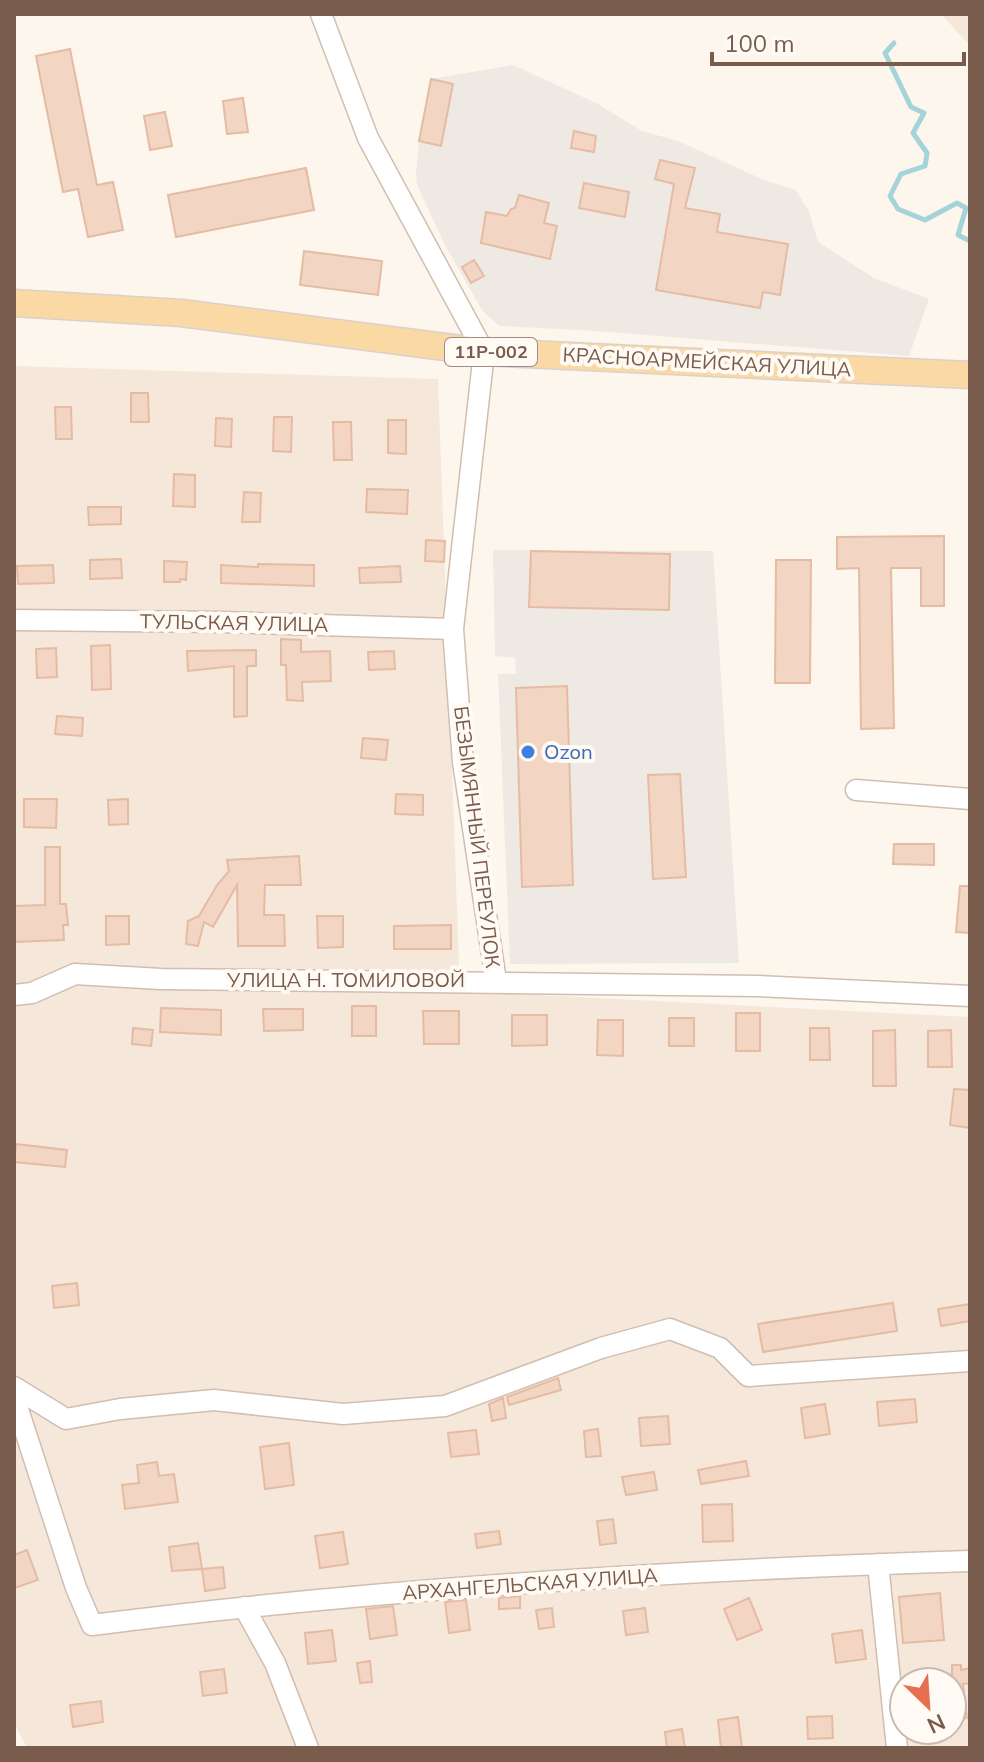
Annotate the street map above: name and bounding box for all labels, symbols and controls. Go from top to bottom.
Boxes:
scale bar [712,16,964,66]
text: 100 m [724,28,795,58]
road number: 11Р-002 [445,338,537,366]
street label: КРАСНОАРМЕЙСКАЯ УЛИЦА [562,341,852,382]
street label: ТУЛЬСКАЯ УЛИЦА [140,608,329,637]
street label: БЕЗЫМЯННЫЙ ПЕРЕУЛОК [449,704,506,969]
place label: Ozon [544,739,593,764]
marker: Ozon [519,743,537,761]
street label: УЛИЦА Н. ТОМИЛОВОЙ [226,967,465,992]
street label: АРХАНГЕЛЬСКАЯ УЛИЦА [401,1562,659,1605]
north arrow [888,1666,968,1746]
text: N [923,1708,950,1740]

